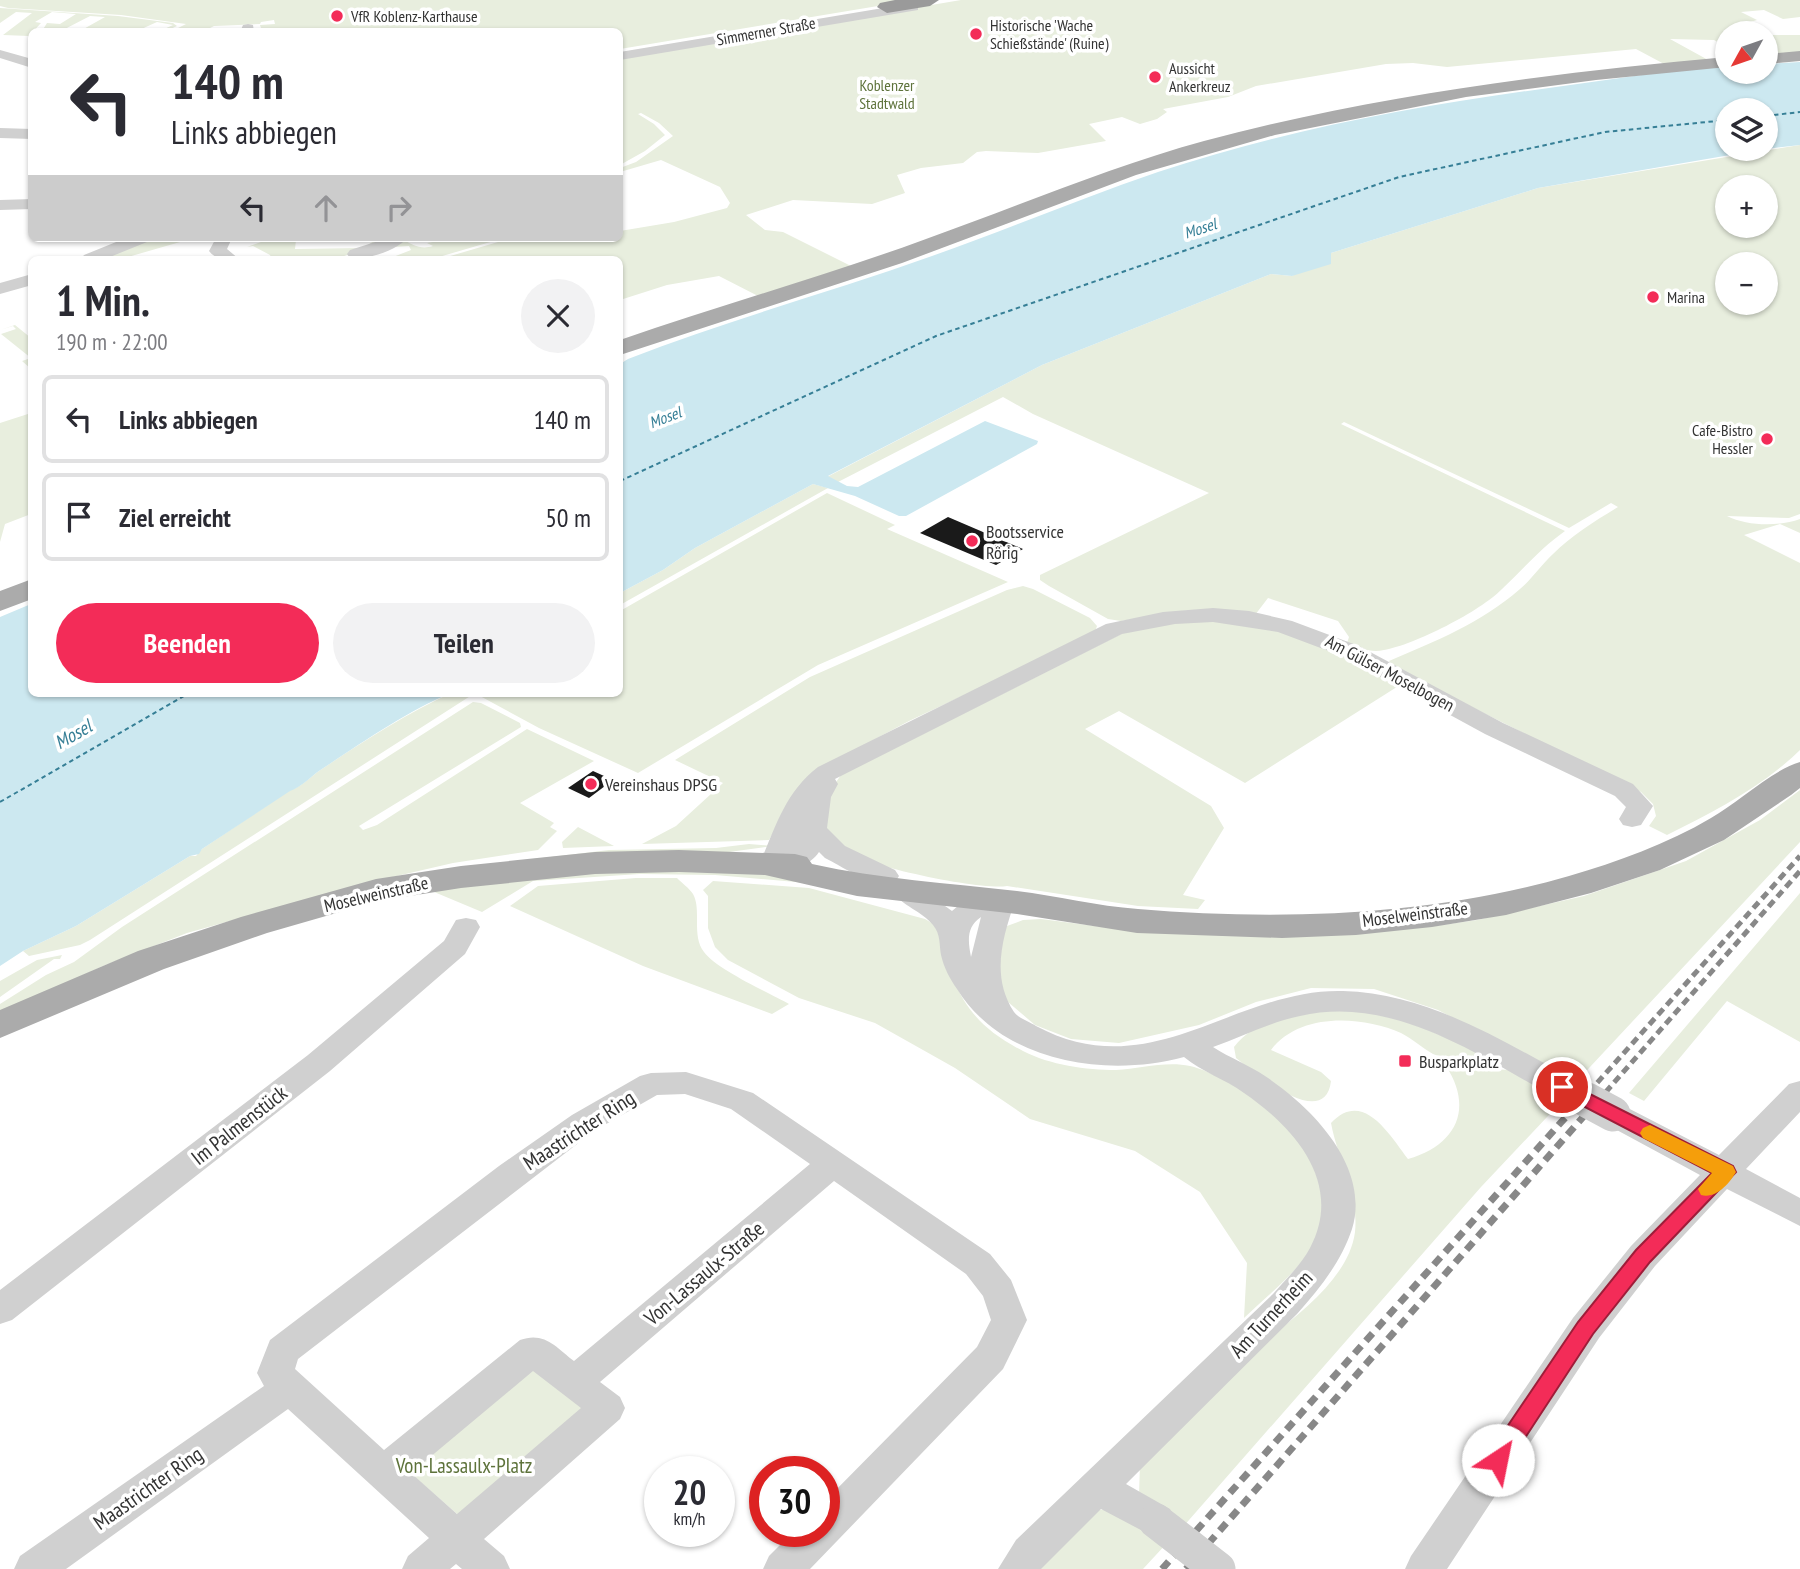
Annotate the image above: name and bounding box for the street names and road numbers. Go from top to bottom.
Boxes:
street label: Simmerner Straße [715,12,817,50]
street label: Am Gülser Moselbogen [1322,629,1458,717]
street label: Moselweinstraße [322,871,430,917]
street label: Moselweinstraße [1361,896,1469,932]
street label: Im Palmenstück [186,1079,292,1171]
street label: Maastrichter Ring [518,1084,640,1176]
street label: Von-Lassaulx-Straße [638,1215,770,1332]
street label: Am Turnerheim [1224,1265,1318,1363]
street label: Maastrichter Ring [88,1440,208,1536]

